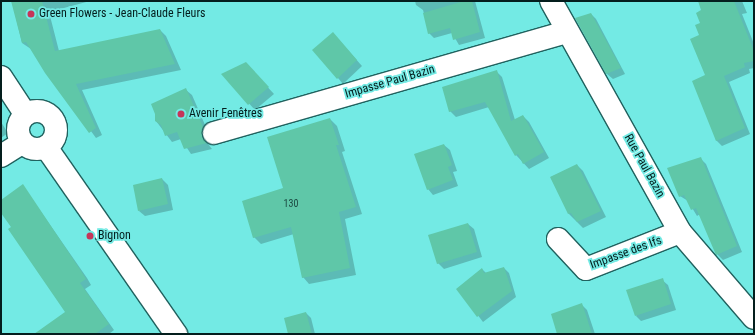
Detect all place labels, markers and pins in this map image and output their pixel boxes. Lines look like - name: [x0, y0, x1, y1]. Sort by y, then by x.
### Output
- place label: Green Flowers - Jean-Claude Fleurs: [39, 7, 206, 21]
- marker: Green Flowers - Jean-Claude Fleurs: [26, 9, 36, 19]
- place label: Avenir Fenêtres: [189, 107, 262, 121]
- marker: Avenir Fenêtres: [176, 109, 186, 119]
- place label: Bignon: [98, 229, 131, 243]
- marker: Bignon: [85, 231, 95, 241]

